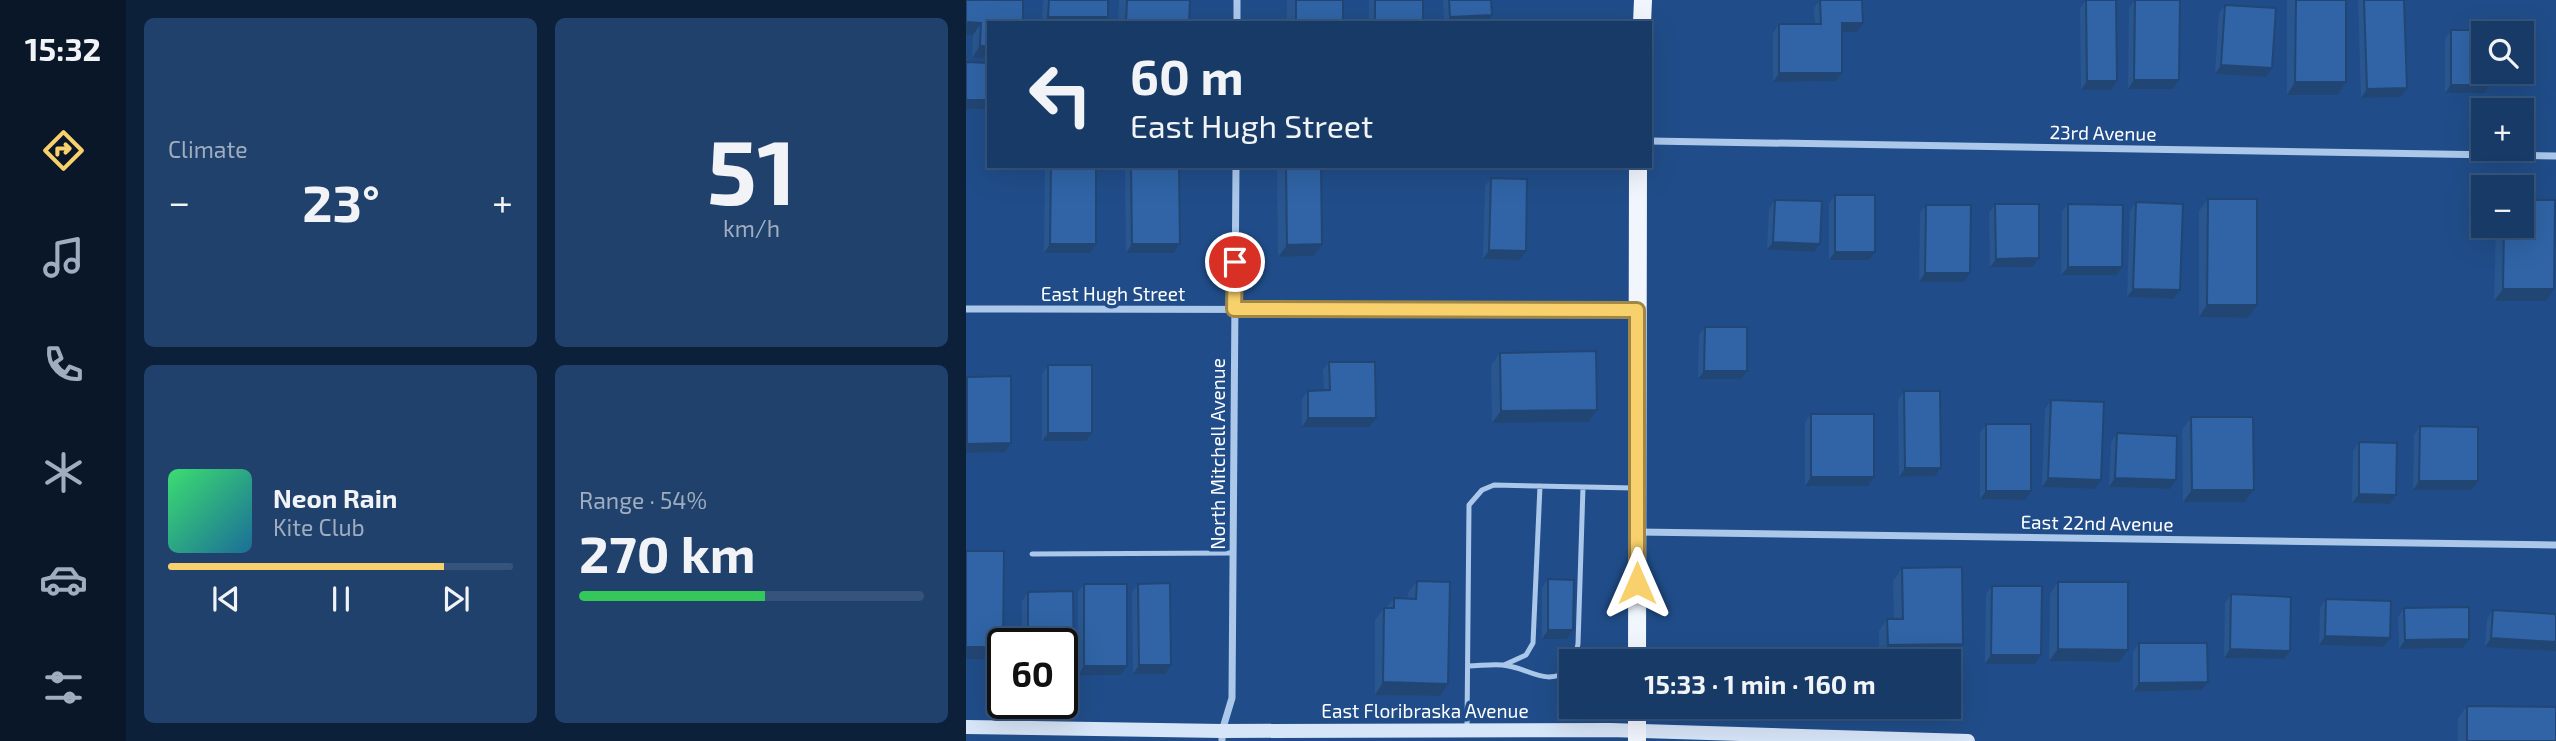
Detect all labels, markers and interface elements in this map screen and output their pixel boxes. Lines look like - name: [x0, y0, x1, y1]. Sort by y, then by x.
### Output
- map controls: [2471, 21, 2534, 238]
- button: search: [2471, 21, 2534, 84]
- text: 15:32: [25, 29, 101, 67]
- text: 60 m: [1130, 46, 1244, 105]
- icon: left: [1015, 49, 1106, 140]
- button: +: [2471, 98, 2534, 161]
- text: East Hugh Street: [1130, 106, 1373, 144]
- text: 51: [707, 114, 796, 223]
- street label: 23rd Avenue: [2049, 120, 2157, 145]
- icon: directions: [39, 126, 88, 175]
- text: Climate: [168, 135, 248, 163]
- text: 23°: [302, 170, 380, 232]
- button: −: [2471, 175, 2534, 238]
- text: −: [168, 178, 190, 224]
- text: +: [492, 178, 513, 224]
- text: km/h: [723, 214, 780, 242]
- pin: [1205, 232, 1265, 292]
- icon: music: [39, 233, 88, 282]
- icon: arrive: [1216, 243, 1254, 281]
- street label: East Hugh Street: [1041, 282, 1185, 305]
- icon: phone: [39, 340, 88, 389]
- street label: North Mitchell Avenue: [1206, 358, 1229, 550]
- icon: climate: [39, 448, 88, 497]
- text: Neon Rain: [273, 482, 397, 513]
- text: Range · 54%: [579, 486, 707, 514]
- street label: East 22nd Avenue: [2020, 510, 2174, 535]
- text: Kite Club: [273, 513, 365, 541]
- text: 270 km: [579, 521, 756, 583]
- position arrow: [1600, 546, 1674, 620]
- icon: car: [39, 555, 88, 604]
- icon: previous: [207, 580, 245, 618]
- icon: pause: [322, 580, 360, 618]
- icon: next: [437, 580, 475, 618]
- speed limit sign: 60: [987, 628, 1078, 719]
- icon: filters: [39, 663, 88, 712]
- text: 15:33 · 1 min · 160 m: [1644, 668, 1876, 699]
- street label: East Floribraska Avenue: [1321, 699, 1529, 722]

